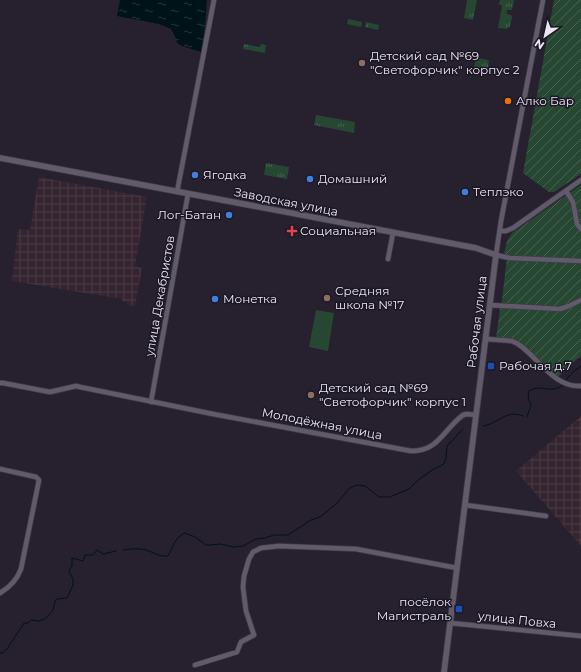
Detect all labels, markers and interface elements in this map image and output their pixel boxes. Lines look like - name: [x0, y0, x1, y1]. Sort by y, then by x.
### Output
- north arrow: [525, 16, 565, 56]
- text: N: [532, 36, 547, 53]
- place label: Детский сад №69 "Светофорчик" корпус 2: [370, 48, 520, 77]
- marker: Детский сад №69 "Светофорчик" корпус 2: [357, 58, 367, 68]
- place label: Алко Бар: [516, 93, 574, 108]
- marker: Алко Бар: [503, 96, 513, 106]
- place label: Ягодка: [203, 167, 246, 182]
- marker: Ягодка: [190, 170, 200, 180]
- place label: Домашний: [318, 171, 387, 186]
- marker: Домашний: [305, 174, 315, 184]
- street label: Заводская улица: [233, 184, 339, 219]
- place label: Теплэко: [473, 184, 524, 199]
- marker: Теплэко: [460, 187, 470, 197]
- place label: Лог-Батан: [157, 207, 221, 222]
- marker: Лог-Батан: [224, 210, 234, 220]
- place label: Социальная: [300, 223, 376, 238]
- marker: Социальная: [287, 226, 297, 236]
- street label: улица Декабристов: [141, 234, 178, 359]
- street label: Рабочая улица: [463, 275, 490, 369]
- place label: Средняя школа №17: [335, 283, 404, 312]
- place label: Монетка: [223, 291, 277, 306]
- marker: Средняя школа №17: [322, 293, 332, 303]
- marker: Монетка: [210, 294, 220, 304]
- place label: Рабочая д.7: [499, 358, 572, 373]
- marker: Рабочая д.7: [486, 361, 496, 371]
- place label: Детский сад №69 "Светофорчик" корпус 1: [319, 380, 466, 409]
- marker: Детский сад №69 "Светофорчик" корпус 1: [306, 390, 316, 400]
- street label: Молодёжная улица: [261, 404, 384, 443]
- place label: посёлок Магистраль: [377, 594, 451, 623]
- marker: посёлок Магистраль: [454, 604, 464, 614]
- street label: улица Повха: [476, 608, 557, 631]

